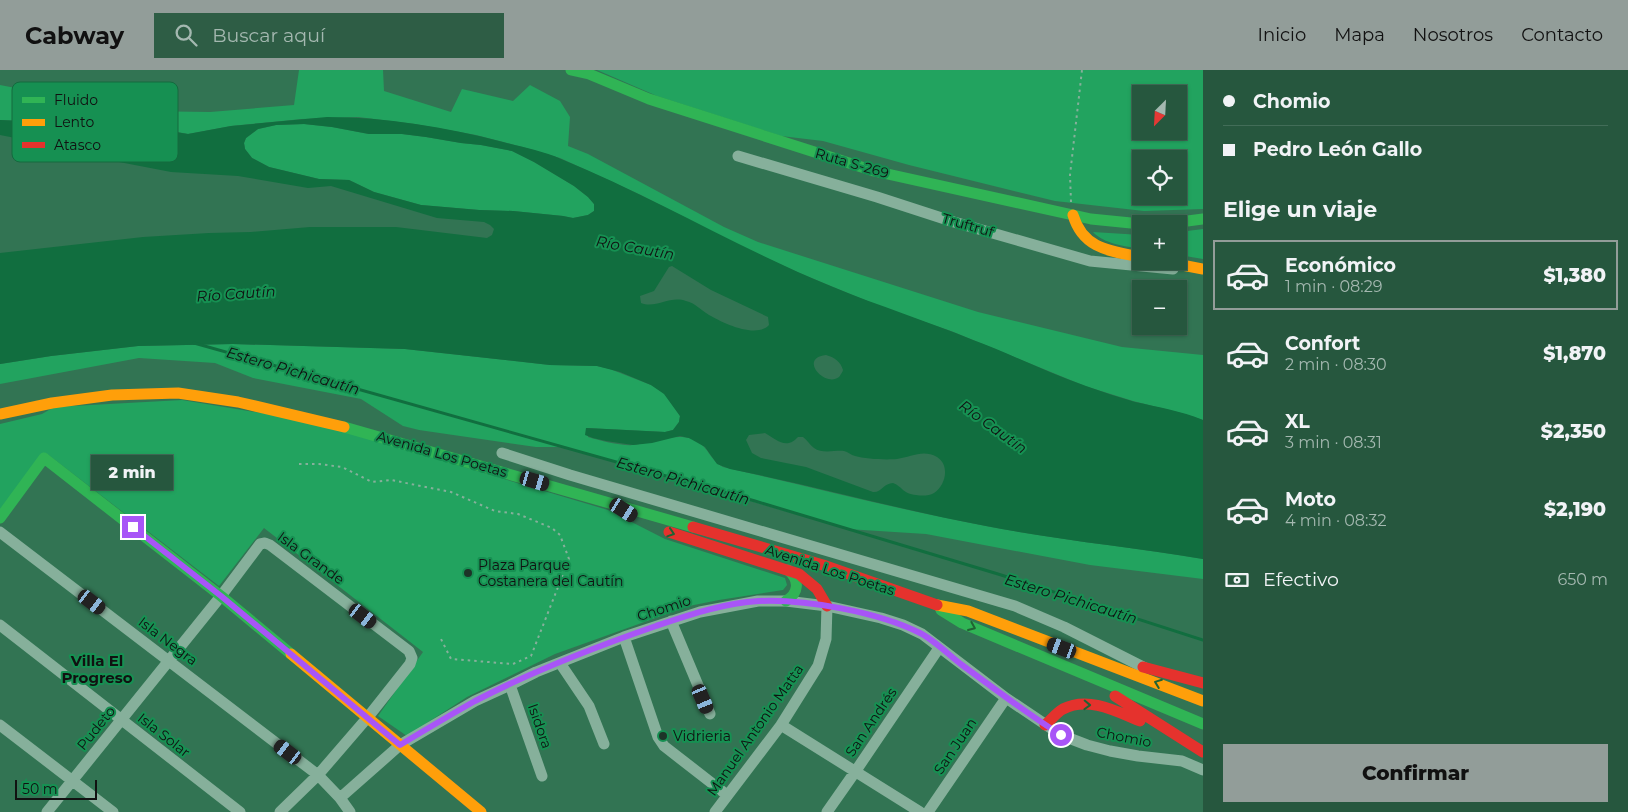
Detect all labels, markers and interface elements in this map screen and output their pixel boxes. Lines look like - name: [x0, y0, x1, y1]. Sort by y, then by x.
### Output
- search box: [154, 13, 504, 58]
- text: Cabway: [25, 21, 124, 50]
- icon: search: [172, 21, 200, 49]
- text: Buscar aquí: [212, 24, 325, 47]
- text: Inicio: [1258, 24, 1306, 46]
- text: Mapa: [1334, 24, 1385, 46]
- text: Nosotros: [1413, 24, 1493, 46]
- text: Contacto: [1521, 24, 1603, 46]
- legend: [12, 82, 178, 162]
- north arrow: [1132, 85, 1188, 140]
- map controls: [1132, 85, 1187, 335]
- text: Chomio: [1253, 90, 1331, 113]
- text: Fluido: [54, 91, 98, 109]
- text: Lento: [54, 113, 94, 131]
- text: Atasco: [54, 136, 101, 154]
- text: Pedro León Gallo: [1253, 138, 1422, 161]
- street label: Ruta S-269: [813, 144, 891, 182]
- button: locate: [1132, 150, 1187, 205]
- text: Elige un viaje: [1223, 196, 1377, 223]
- street label: Truftruf: [940, 209, 997, 241]
- button: +: [1132, 215, 1187, 270]
- water label: Río Cautín: [594, 231, 676, 264]
- icon: car: [1225, 253, 1270, 298]
- text: Económico: [1285, 254, 1396, 277]
- text: $1,380: [1543, 264, 1606, 287]
- text: 1 min · 08:29: [1285, 277, 1383, 296]
- button: −: [1132, 280, 1187, 335]
- water label: Río Cautín: [196, 281, 276, 306]
- icon: car: [1225, 331, 1270, 376]
- text: Confort: [1285, 332, 1360, 355]
- water label: Estero Pichicautín: [224, 342, 362, 399]
- text: $1,870: [1543, 342, 1606, 365]
- text: 2 min · 08:30: [1285, 355, 1387, 374]
- water label: Río Cautín: [956, 396, 1031, 458]
- icon: car: [1225, 409, 1270, 454]
- text: XL: [1285, 410, 1310, 433]
- text: $2,350: [1541, 420, 1606, 443]
- street label: Avenida Los Poetas: [375, 427, 510, 481]
- text: 3 min · 08:31: [1285, 433, 1382, 452]
- water label: Estero Pichicautín: [614, 452, 752, 509]
- callout: 2 min: [92, 454, 174, 490]
- text: 2 min: [108, 463, 156, 482]
- car: [518, 470, 551, 492]
- icon: car: [1225, 487, 1270, 532]
- text: Moto: [1285, 488, 1336, 511]
- car: [607, 496, 640, 524]
- text: $2,190: [1544, 498, 1606, 521]
- text: 4 min · 08:32: [1285, 511, 1387, 530]
- route end: [122, 516, 144, 538]
- one-way arrow: [666, 527, 675, 537]
- street label: Isla Grande: [274, 528, 348, 588]
- street label: Avenida Los Poetas: [763, 541, 897, 599]
- place label: Plaza Parque Costanera del Cautín: [478, 556, 624, 590]
- icon: cash: [1223, 566, 1251, 594]
- marker: Plaza Parque Costanera del Cautín: [462, 567, 474, 579]
- text: Efectivo: [1263, 568, 1339, 591]
- water label: Estero Pichicautín: [1003, 569, 1140, 628]
- text: 650 m: [1557, 570, 1608, 589]
- car: [75, 587, 108, 617]
- street label: Chomio: [635, 591, 693, 625]
- car: [346, 601, 379, 631]
- street label: Isla Negra: [135, 613, 201, 669]
- one-way arrow: [967, 621, 976, 632]
- car: [1045, 636, 1078, 660]
- district label: Villa El Progreso: [61, 651, 133, 687]
- street label: Manuel Antonio Matta: [703, 661, 807, 799]
- one-way arrow: [1154, 679, 1162, 689]
- car: [690, 682, 715, 716]
- street label: San Andrés: [841, 684, 901, 760]
- one-way arrow: [1083, 699, 1091, 710]
- street label: Isidora: [524, 701, 556, 751]
- street label: Pudeto: [73, 702, 119, 754]
- street label: Isla Solar: [134, 709, 194, 761]
- street label: San Juan: [930, 714, 980, 778]
- street label: Chomio: [1095, 723, 1153, 751]
- route start: [1050, 724, 1072, 746]
- place label: Vidrieria: [673, 727, 731, 745]
- marker: Vidrieria: [657, 730, 669, 742]
- car: [271, 737, 304, 767]
- button: Confirmar: [1223, 744, 1608, 802]
- scale bar: [15, 777, 98, 800]
- text: 50 m: [22, 780, 58, 798]

